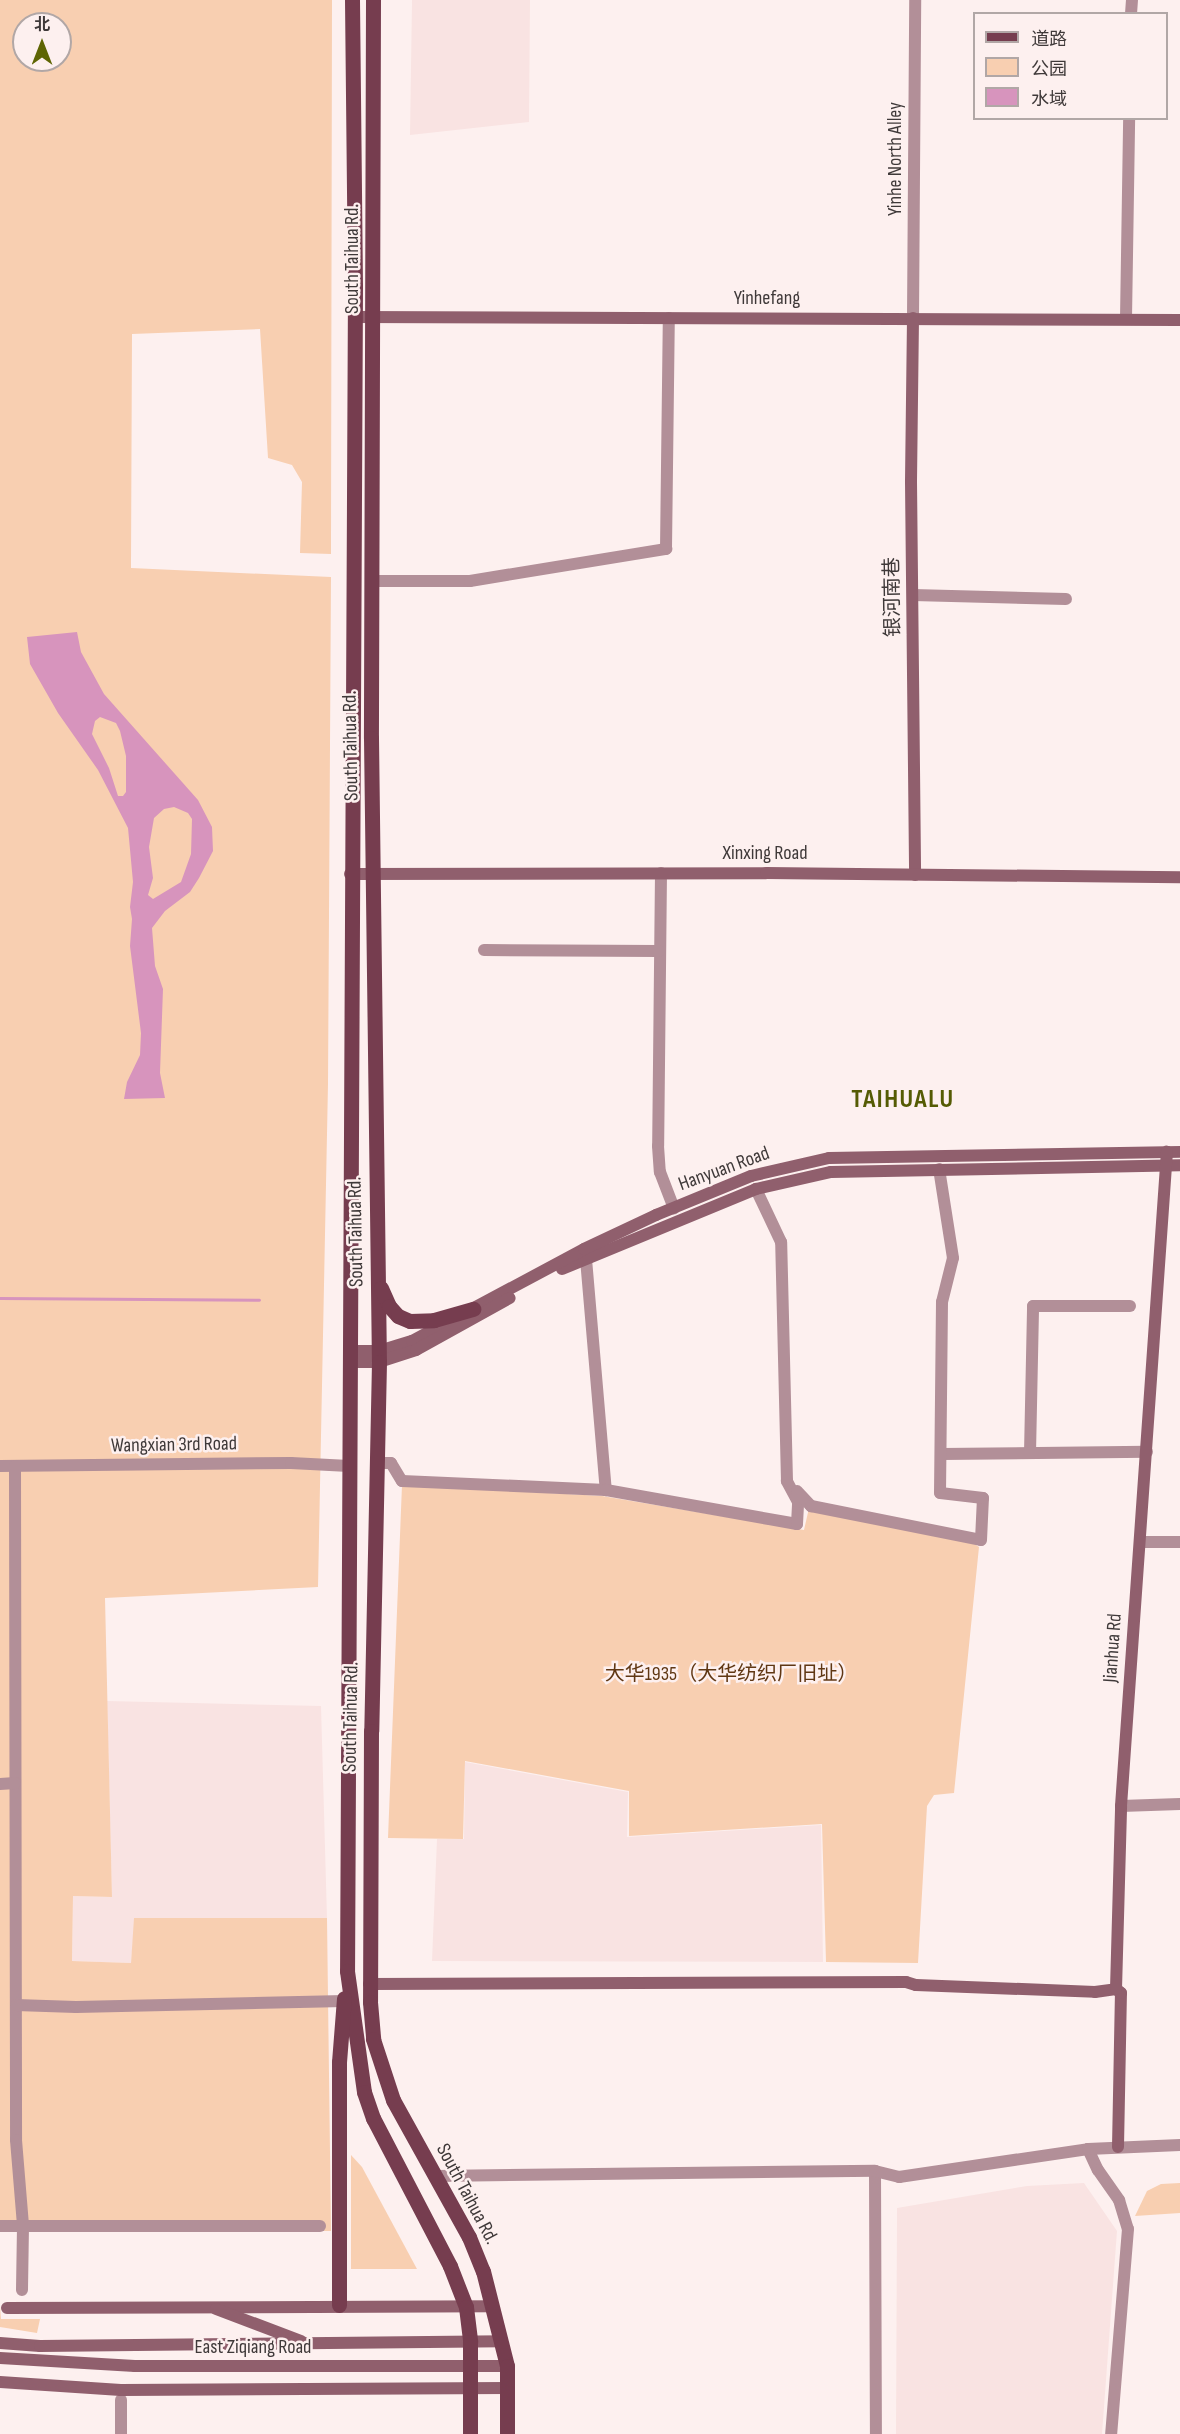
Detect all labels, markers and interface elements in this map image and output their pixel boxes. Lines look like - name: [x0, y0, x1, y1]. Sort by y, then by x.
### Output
- north arrow: [12, 12, 72, 72]
- legend: [973, 12, 1168, 120]
- text: 北: [34, 16, 50, 35]
- text: 道路: [1031, 29, 1067, 50]
- text: 公园: [1031, 59, 1067, 80]
- text: 水域: [1031, 89, 1067, 110]
- street label: Yinhe North Alley: [883, 102, 907, 216]
- street label: South Taihua Rd.: [340, 204, 364, 314]
- street label: Yinhefang: [734, 286, 800, 310]
- street label: 银河南巷: [880, 557, 906, 637]
- street label: South Taihua Rd.: [338, 691, 364, 801]
- street label: Xinxing Road: [723, 841, 807, 865]
- district label: TAIHUALU: [851, 1084, 955, 1116]
- street label: Hanyuan Road: [675, 1141, 773, 1197]
- street label: South Taihua Rd.: [343, 1177, 369, 1287]
- street label: Wangxian 3rd Road: [111, 1432, 237, 1458]
- street label: Jianhua Rd: [1099, 1613, 1127, 1683]
- street label: South Taihua Rd.: [338, 1662, 364, 1772]
- park label: 大华1935（大华纺织厂旧址）: [605, 1662, 857, 1686]
- street label: South Taihua Rd.: [431, 2140, 503, 2248]
- street label: East Ziqiang Road: [195, 2335, 311, 2359]

